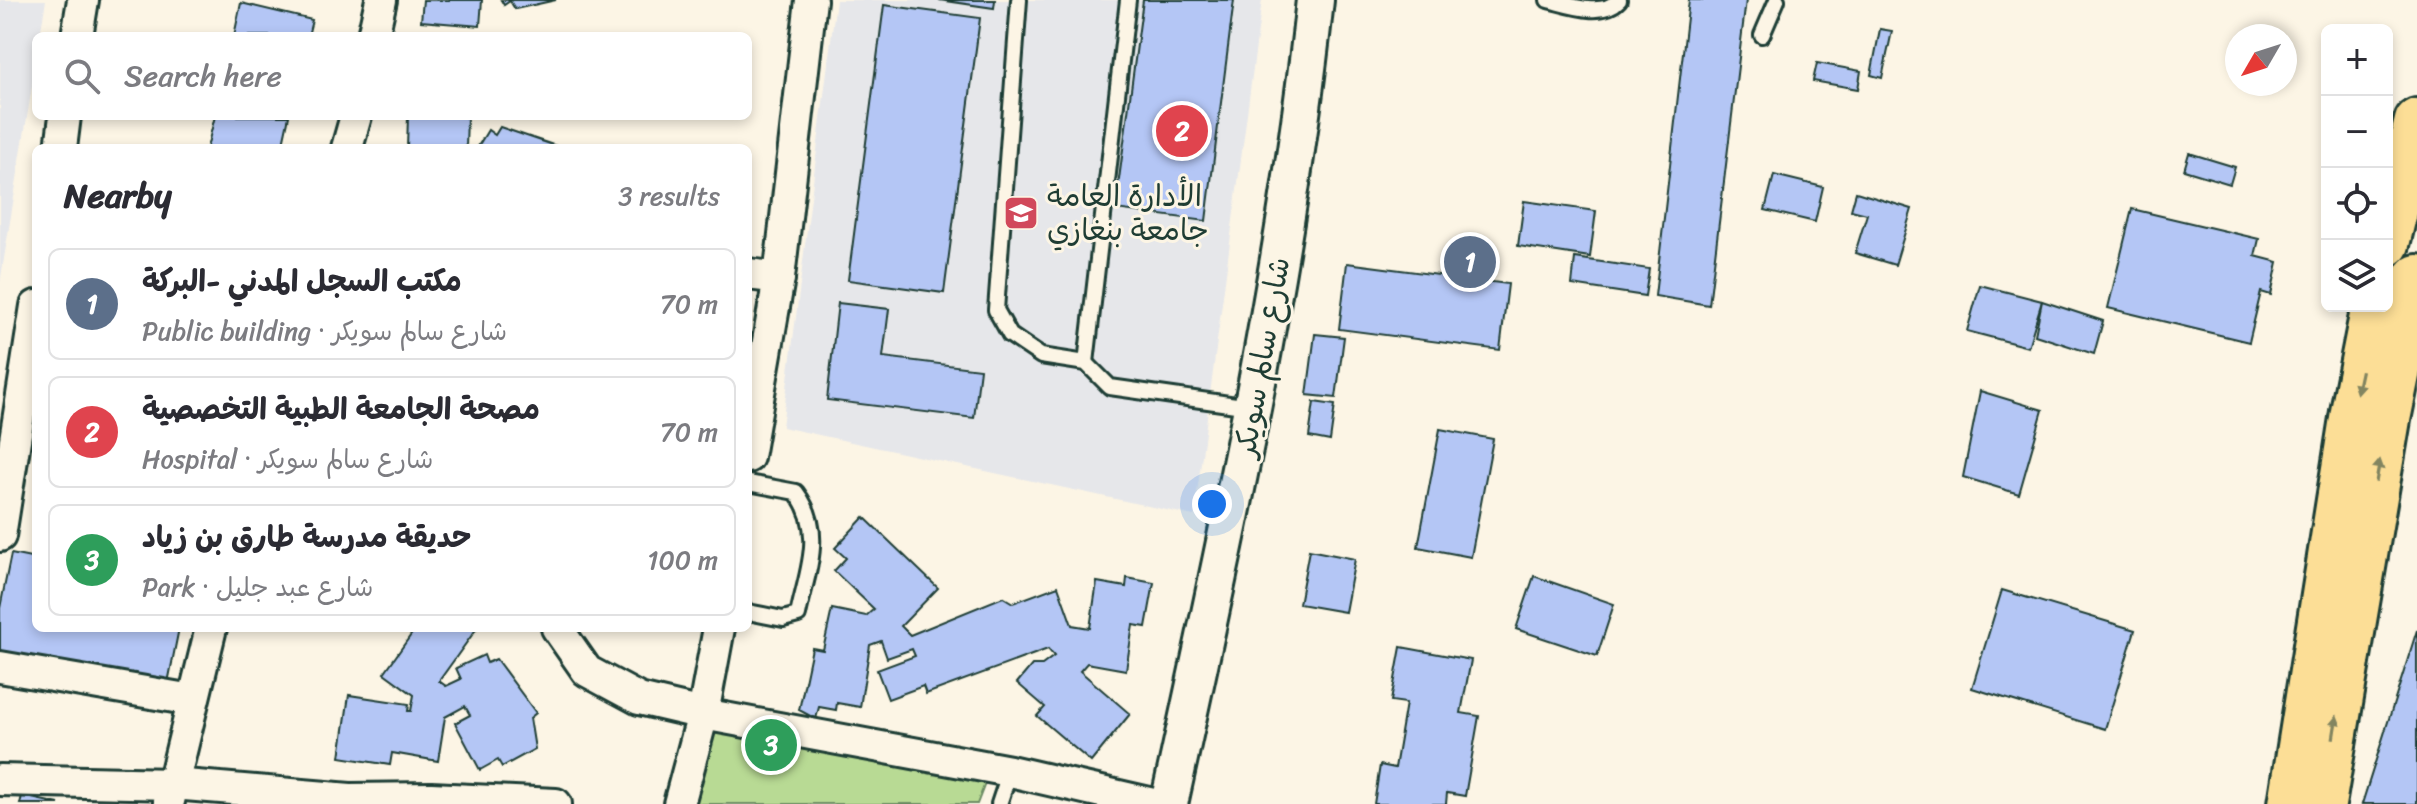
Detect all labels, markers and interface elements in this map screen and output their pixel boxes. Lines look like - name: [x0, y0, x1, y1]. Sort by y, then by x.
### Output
- north arrow: [2225, 24, 2297, 96]
- map controls: [2321, 24, 2393, 312]
- button: +: [2321, 24, 2393, 96]
- search box: [32, 32, 752, 120]
- text: Search here: [124, 49, 282, 103]
- icon: search: [60, 54, 104, 98]
- button: −: [2321, 96, 2393, 168]
- pin: 2: [1156, 101, 1208, 161]
- text: Nearby: [64, 166, 172, 226]
- button: locate: [2321, 168, 2393, 240]
- place label: الأدارة العامة جامعة بنغازي: [1047, 169, 1209, 257]
- text: 3 results: [618, 173, 720, 219]
- school or university icon: الأدارة العامة جامعة بنغازي: [1002, 194, 1040, 232]
- pin: 1: [1444, 232, 1496, 292]
- button: layers: [2321, 240, 2393, 312]
- street label: شارع سالم سويكر: [1217, 253, 1306, 464]
- text: مكتب السجل المدني -البركة: [142, 254, 462, 308]
- text: 1: [86, 281, 98, 327]
- text: 70 m: [660, 281, 718, 327]
- text: Public building · شارع سالم سويكر: [142, 308, 507, 354]
- one-way arrow: [2352, 370, 2364, 395]
- text: مصحة الجامعة الطبية التخصصية: [142, 382, 540, 436]
- text: 2: [84, 409, 100, 455]
- text: 70 m: [660, 409, 718, 455]
- text: Hospital · شارع سالم سويكر: [142, 436, 433, 482]
- one-way arrow: [2373, 458, 2385, 483]
- your location: [1192, 484, 1232, 524]
- text: حديقة مدرسة طارق بن زياد: [142, 510, 472, 564]
- text: 3: [85, 537, 99, 583]
- text: 100 m: [647, 537, 718, 583]
- text: Park · شارع عبد جليل: [142, 564, 373, 610]
- one-way arrow: [2329, 714, 2342, 739]
- pin: 3: [745, 715, 797, 775]

